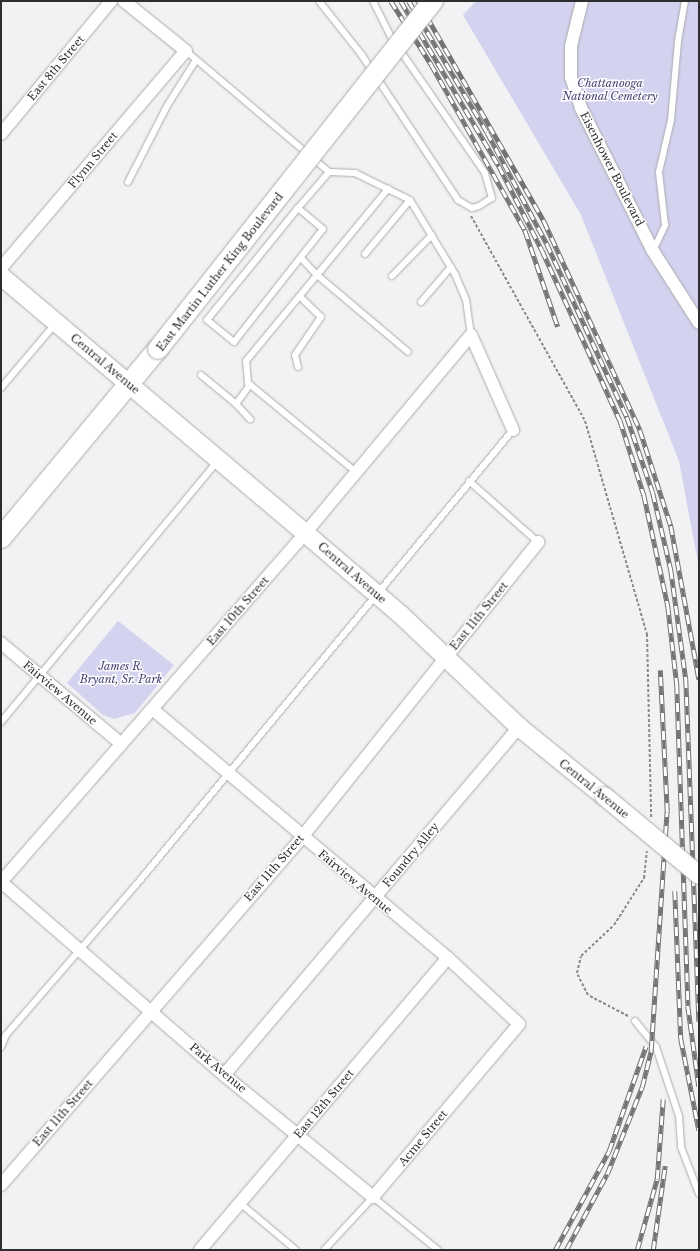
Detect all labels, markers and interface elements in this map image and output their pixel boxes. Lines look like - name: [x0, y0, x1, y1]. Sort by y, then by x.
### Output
- street label: East 8th Street: [25, 33, 87, 103]
- park label: Chattanooga National Cemetery: [562, 77, 658, 103]
- street label: Eisenhower Boulevard: [577, 109, 647, 229]
- street label: Flynn Street: [66, 129, 120, 191]
- street label: East Martin Luther King Boulevard: [154, 190, 286, 354]
- street label: Central Avenue: [68, 331, 142, 397]
- street label: Central Avenue: [315, 540, 389, 606]
- street label: East 10th Street: [204, 574, 272, 648]
- street label: East 11th Street: [447, 579, 511, 653]
- street label: Fairview Avenue: [20, 658, 100, 728]
- park label: James R. Bryant, Sr. Park: [80, 660, 162, 686]
- street label: Central Avenue: [556, 757, 632, 821]
- street label: Foundry Alley: [380, 820, 442, 890]
- street label: East 11th Street: [241, 832, 307, 904]
- street label: Fairview Avenue: [315, 847, 395, 917]
- street label: Park Avenue: [187, 1040, 249, 1096]
- street label: East 12th Street: [291, 1067, 357, 1141]
- street label: East 11th Street: [30, 1077, 96, 1149]
- street label: Acme Street: [396, 1107, 450, 1169]

